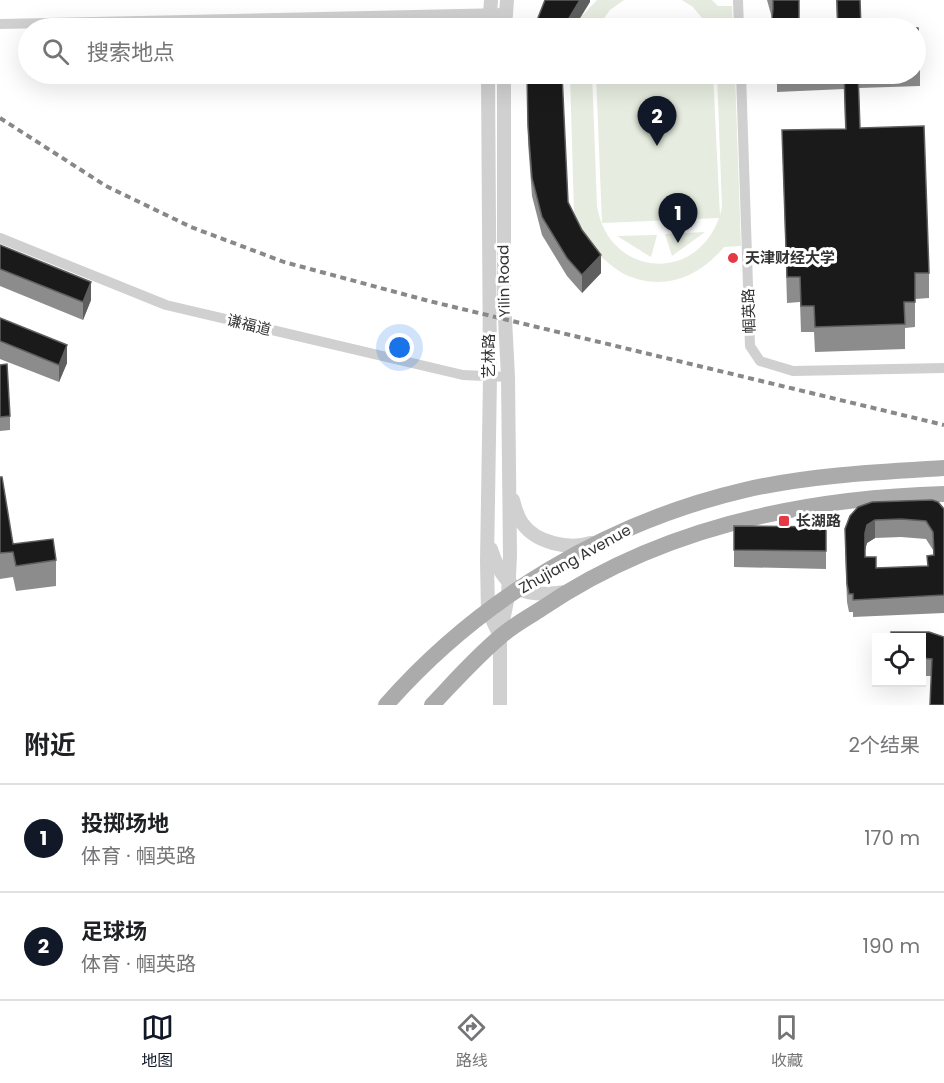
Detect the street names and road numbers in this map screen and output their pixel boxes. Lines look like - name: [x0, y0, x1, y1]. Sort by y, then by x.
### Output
- street label: Yilin Road: [492, 245, 515, 317]
- street label: 帼英路: [737, 288, 760, 334]
- street label: 谦福道: [225, 309, 274, 340]
- street label: 艺林路: [478, 333, 499, 379]
- street label: Zhujiang Avenue: [515, 519, 634, 598]

